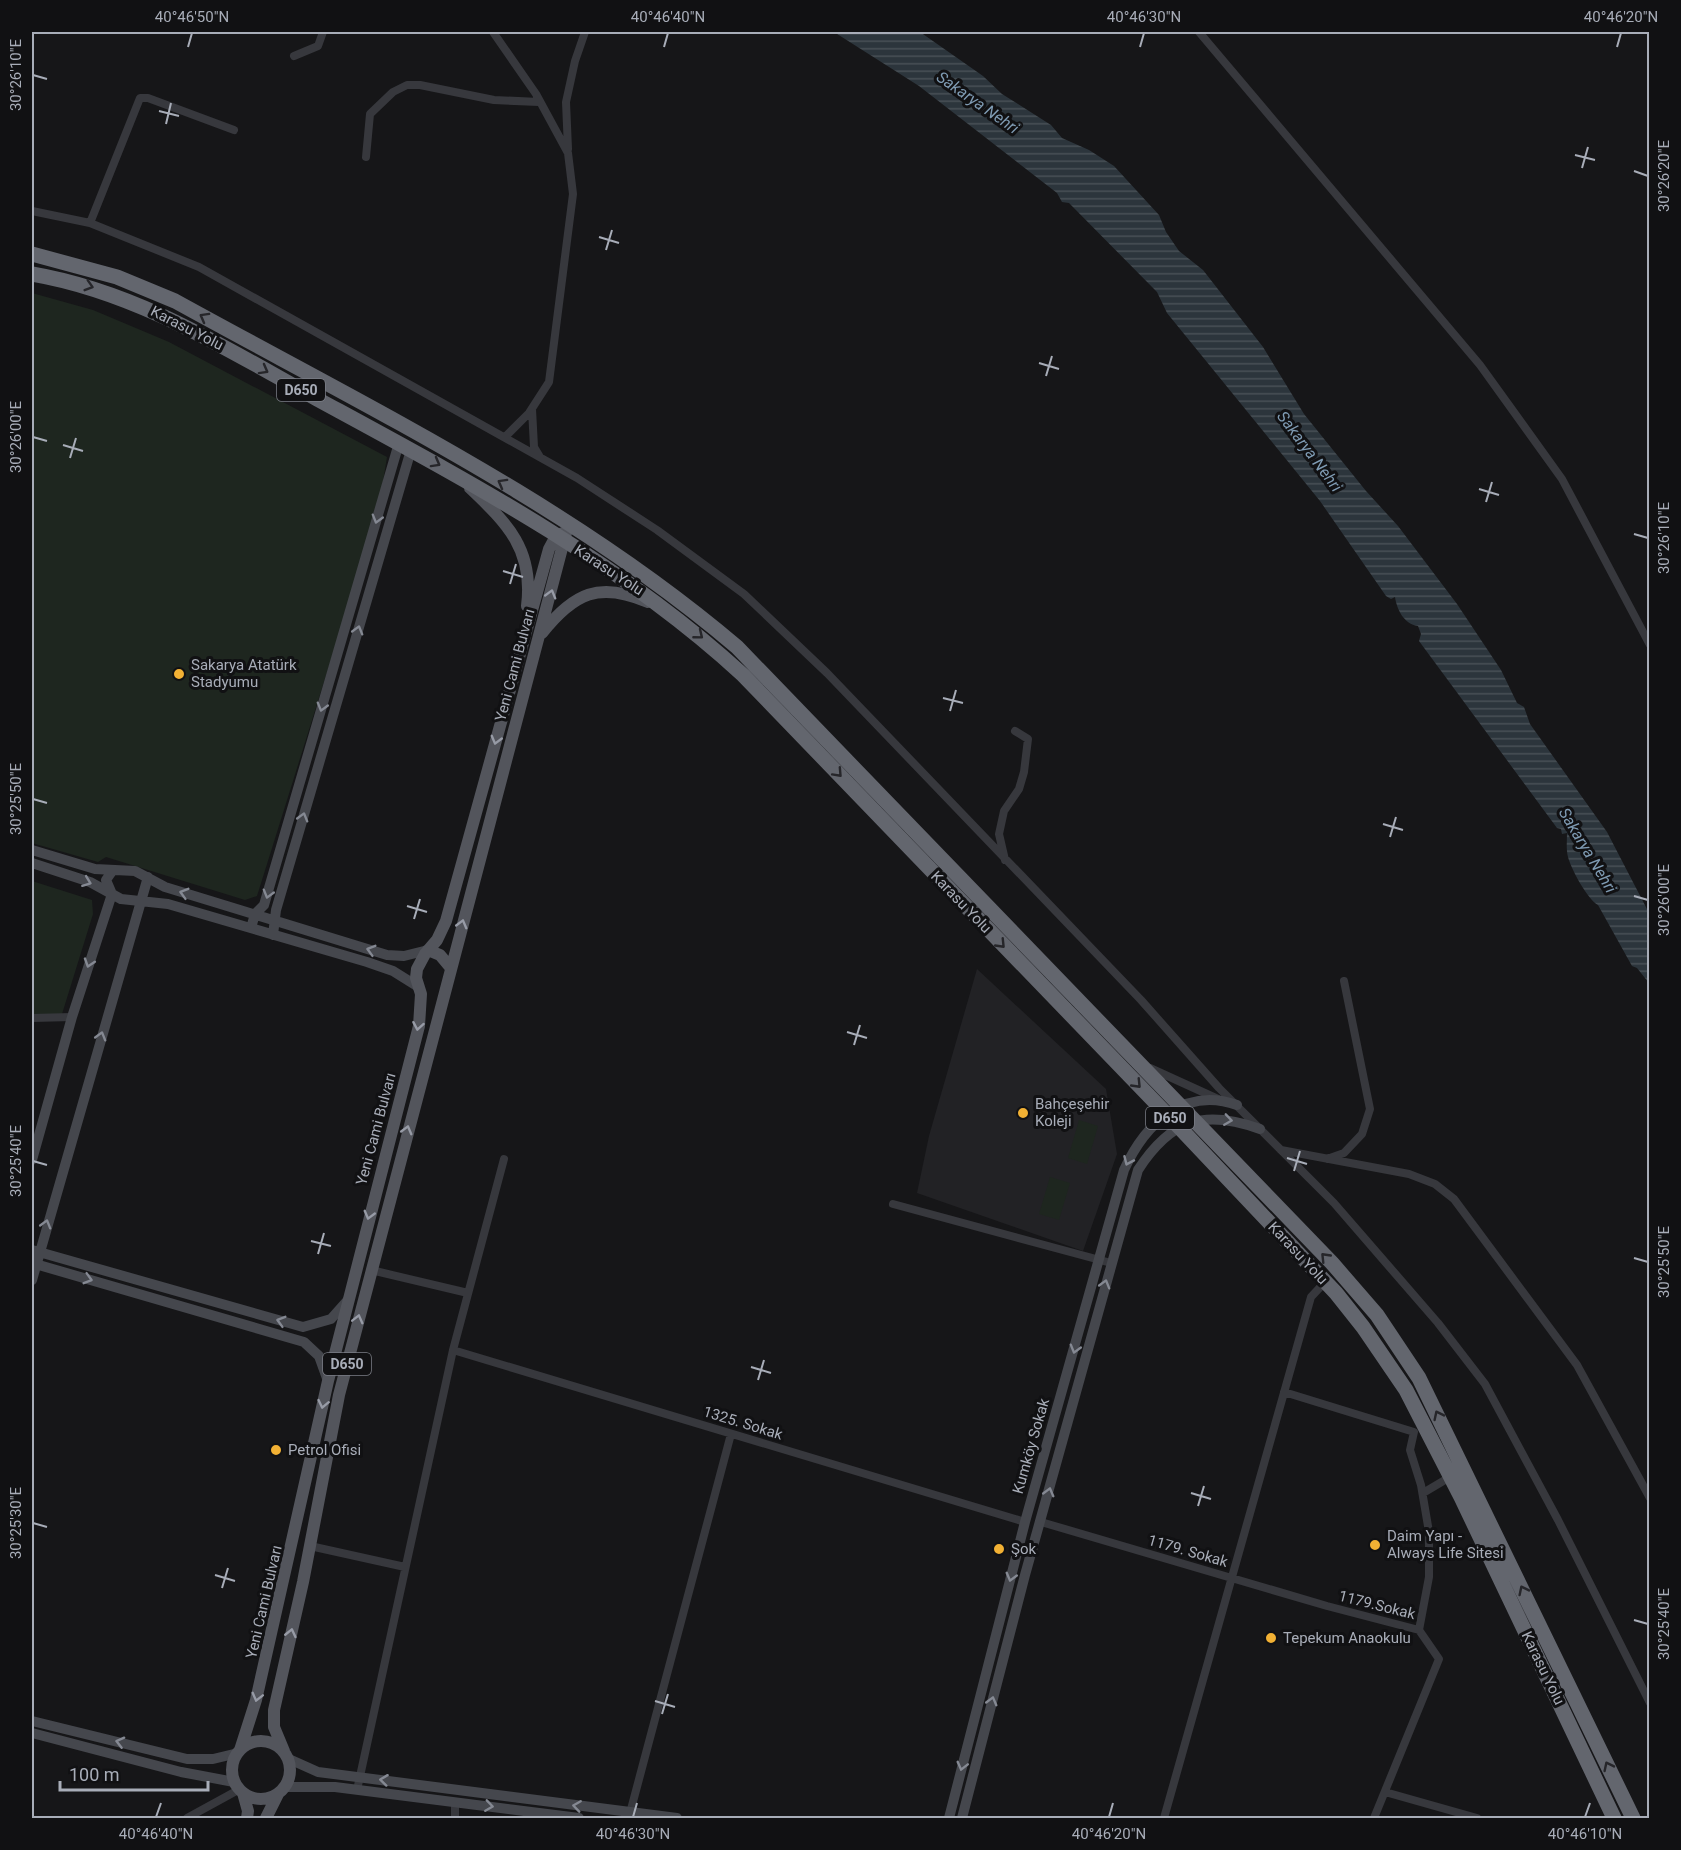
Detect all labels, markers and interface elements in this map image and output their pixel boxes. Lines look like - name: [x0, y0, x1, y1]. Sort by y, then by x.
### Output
- text: 40°46'50"N: [155, 8, 229, 26]
- text: 40°46'40"N: [631, 8, 705, 26]
- text: 40°46'30"N: [1107, 8, 1181, 26]
- text: 40°46'20"N: [1584, 8, 1658, 26]
- text: 30°26'10"E: [7, 38, 25, 111]
- water label: Sakarya Nehri: [933, 67, 1023, 138]
- text: 30°26'20"E: [1655, 139, 1673, 212]
- one-way arrow: [83, 279, 94, 291]
- street label: Karasu Yolu: [148, 302, 226, 354]
- one-way arrow: [200, 313, 210, 324]
- one-way arrow: [258, 363, 268, 374]
- road number: D650: [277, 379, 325, 401]
- text: 30°26'00"E: [7, 400, 25, 473]
- water label: Sakarya Nehri: [1273, 407, 1346, 495]
- one-way arrow: [429, 456, 440, 467]
- one-way arrow: [498, 479, 509, 490]
- text: 30°26'10"E: [1655, 501, 1673, 574]
- one-way arrow: [372, 513, 384, 524]
- street label: Karasu Yolu: [571, 541, 647, 599]
- one-way arrow: [543, 589, 556, 599]
- street label: Yeni Cami Bulvarı: [491, 607, 539, 723]
- one-way arrow: [351, 625, 363, 636]
- one-way arrow: [692, 628, 703, 639]
- place label: Sakarya Atatürk Stadyumu: [191, 656, 297, 691]
- marker: Sakarya Atatürk Stadyumu: [172, 667, 186, 681]
- one-way arrow: [317, 701, 329, 711]
- one-way arrow: [490, 735, 503, 745]
- text: 30°25'50"E: [7, 762, 25, 835]
- one-way arrow: [830, 765, 841, 776]
- water label: Sakarya Nehri: [1555, 804, 1621, 896]
- one-way arrow: [296, 813, 309, 823]
- text: 30°26'00"E: [1655, 863, 1673, 936]
- street label: Karasu Yolu: [927, 867, 995, 937]
- one-way arrow: [81, 875, 92, 887]
- one-way arrow: [179, 888, 190, 900]
- one-way arrow: [263, 888, 275, 899]
- one-way arrow: [454, 919, 467, 929]
- one-way arrow: [993, 937, 1004, 948]
- one-way arrow: [366, 945, 377, 957]
- one-way arrow: [84, 957, 96, 968]
- one-way arrow: [412, 1021, 425, 1031]
- one-way arrow: [94, 1031, 106, 1042]
- street label: Yeni Cami Bulvarı: [352, 1071, 400, 1187]
- one-way arrow: [1129, 1077, 1140, 1088]
- place label: Bahçeşehir Koleji: [1035, 1095, 1109, 1130]
- marker: Bahçeşehir Koleji: [1016, 1106, 1030, 1120]
- road number: D650: [1146, 1107, 1194, 1129]
- one-way arrow: [1223, 1113, 1232, 1125]
- text: 30°25'40"E: [7, 1124, 25, 1197]
- one-way arrow: [400, 1126, 412, 1136]
- one-way arrow: [1123, 1155, 1135, 1166]
- one-way arrow: [364, 1210, 377, 1220]
- street label: Karasu Yolu: [1264, 1218, 1332, 1288]
- one-way arrow: [39, 1219, 52, 1229]
- text: 30°25'50"E: [1655, 1225, 1673, 1298]
- one-way arrow: [1322, 1253, 1333, 1264]
- one-way arrow: [82, 1272, 92, 1285]
- one-way arrow: [1098, 1279, 1110, 1290]
- one-way arrow: [351, 1314, 364, 1324]
- one-way arrow: [276, 1316, 287, 1328]
- one-way arrow: [1069, 1344, 1082, 1354]
- road number: D650: [323, 1353, 371, 1375]
- street label: Kumköy Sokak: [1009, 1396, 1053, 1496]
- one-way arrow: [317, 1399, 330, 1409]
- street label: 1325. Sokak: [701, 1402, 785, 1444]
- one-way arrow: [1433, 1410, 1445, 1421]
- place label: Petrol Ofisi: [288, 1441, 361, 1459]
- marker: Petrol Ofisi: [269, 1443, 283, 1457]
- text: 30°25'30"E: [7, 1486, 25, 1559]
- one-way arrow: [1042, 1488, 1054, 1498]
- place label: Daim Yapı - Always Life Sitesi: [1387, 1527, 1504, 1562]
- street label: 1179. Sokak: [1146, 1531, 1230, 1571]
- marker: Daim Yapı - Always Life Sitesi: [1368, 1538, 1382, 1552]
- place label: Şok: [1011, 1540, 1036, 1558]
- marker: Şok: [992, 1542, 1006, 1556]
- street label: Yeni Cami Bulvarı: [242, 1543, 286, 1661]
- one-way arrow: [1005, 1572, 1018, 1582]
- one-way arrow: [1518, 1586, 1530, 1597]
- street label: 1179.Sokak: [1337, 1587, 1418, 1623]
- text: 30°25'40"E: [1655, 1587, 1673, 1660]
- one-way arrow: [284, 1628, 297, 1638]
- street label: Karasu Yolu: [1518, 1628, 1568, 1708]
- place label: Tepekum Anaokulu: [1283, 1629, 1411, 1647]
- marker: Tepekum Anaokulu: [1264, 1631, 1278, 1645]
- one-way arrow: [251, 1692, 264, 1702]
- one-way arrow: [985, 1696, 997, 1707]
- one-way arrow: [115, 1736, 125, 1749]
- scale bar: [60, 1754, 208, 1792]
- one-way arrow: [956, 1760, 969, 1770]
- one-way arrow: [1603, 1761, 1615, 1772]
- text: 100 m: [69, 1764, 120, 1785]
- one-way arrow: [379, 1774, 388, 1787]
- one-way arrow: [484, 1800, 494, 1812]
- one-way arrow: [572, 1801, 581, 1813]
- text: 40°46'40"N: [119, 1825, 193, 1843]
- text: 40°46'30"N: [596, 1825, 670, 1843]
- text: 40°46'20"N: [1072, 1825, 1146, 1843]
- text: 40°46'10"N: [1548, 1825, 1622, 1843]

